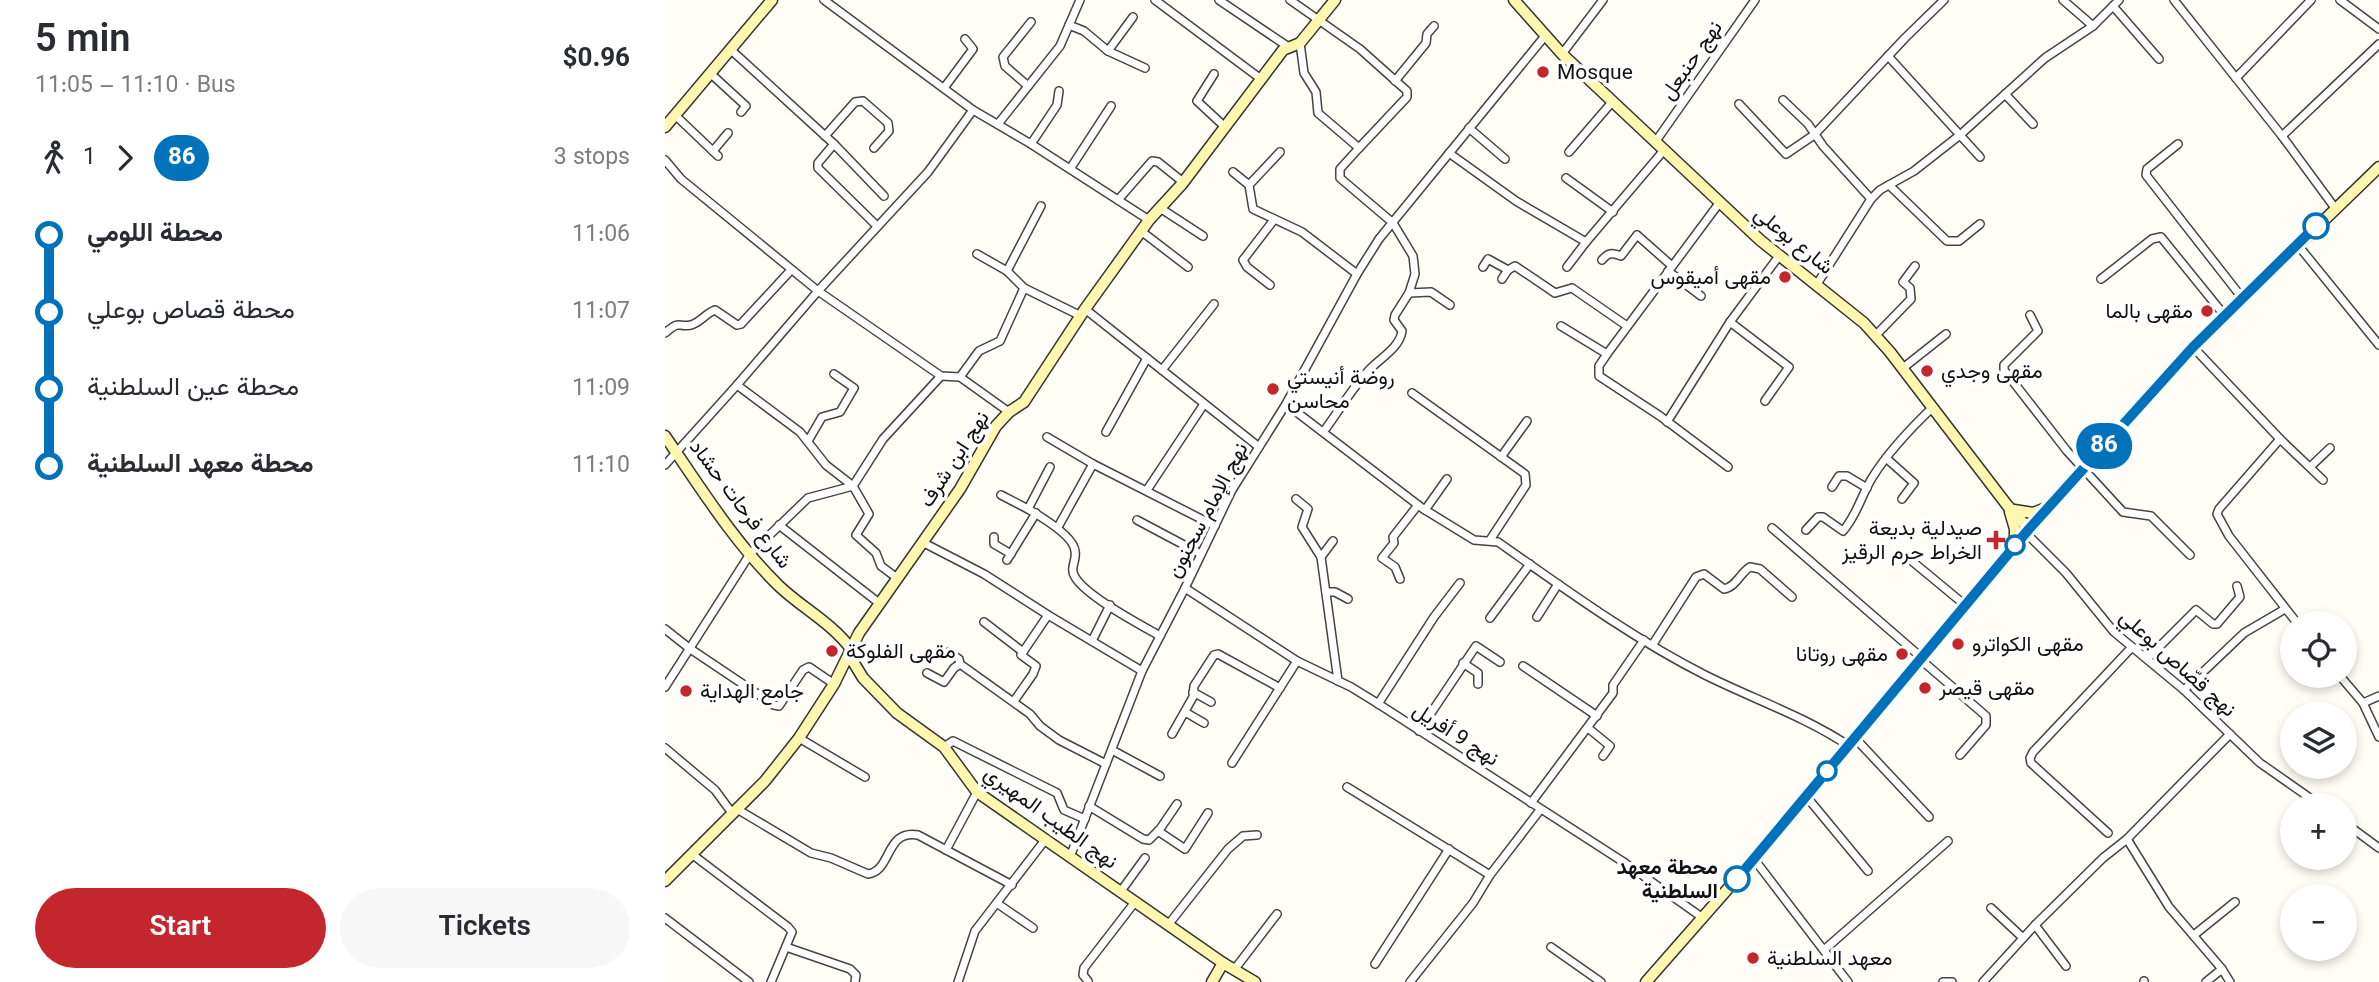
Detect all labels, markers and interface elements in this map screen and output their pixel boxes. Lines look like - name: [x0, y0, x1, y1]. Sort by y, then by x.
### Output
- text: 5 min: [35, 12, 131, 71]
- street label: نهج حنبعل: [1653, 14, 1732, 108]
- text: $0.96: [563, 39, 630, 80]
- place label: Mosque: [1557, 57, 1633, 90]
- marker: Mosque: [1535, 64, 1551, 80]
- text: 11:05 – 11:10 · Bus: [35, 68, 236, 104]
- icon: walk: [35, 139, 73, 177]
- icon: forward: [106, 139, 144, 177]
- text: 86: [168, 139, 195, 177]
- text: 1: [83, 140, 96, 176]
- text: 3 stops: [554, 140, 630, 176]
- street label: شارع بوعلي: [1746, 199, 1840, 284]
- unlabelled marker: [2303, 213, 2329, 239]
- text: محطة اللومي: [87, 214, 223, 255]
- text: 11:06: [572, 217, 630, 253]
- place label: مقهى أميقوس: [1651, 262, 1771, 295]
- marker: مقهى أميقوس: [1777, 269, 1793, 285]
- text: محطة قصاص بوعلي: [87, 291, 295, 332]
- text: 11:07: [572, 294, 630, 330]
- place label: مقهى بالما: [2106, 296, 2193, 329]
- marker: مقهى بالما: [2199, 303, 2215, 319]
- place label: مقهى وجدي: [1941, 356, 2043, 389]
- place label: روضة أنيستي محاسن: [1287, 362, 1395, 419]
- marker: مقهى وجدي: [1919, 363, 1935, 379]
- text: محطة عين السلطنية: [87, 368, 299, 409]
- text: 11:09: [572, 371, 630, 407]
- marker: روضة أنيستي محاسن: [1265, 381, 1281, 397]
- street label: نهج ابن شرف: [912, 405, 999, 515]
- line badge: 86: [2073, 423, 2135, 469]
- text: 86: [2090, 427, 2118, 465]
- street label: شارع فرحات حشاد: [680, 433, 800, 577]
- street label: نهج الإمام سحنون: [1159, 437, 1258, 585]
- text: محطة معهد السلطنية: [87, 445, 314, 486]
- text: 11:10: [572, 448, 630, 484]
- place label: صيدلية بديعة الخراط حرم الرقيز: [1841, 513, 1982, 570]
- marker: صيدلية بديعة الخراط حرم الرقيز: [1988, 532, 2004, 548]
- unlabelled marker: [2005, 535, 2025, 555]
- street label: نهج قصّاص بوعلي: [2111, 602, 2243, 726]
- map controls: [2280, 611, 2357, 961]
- button: locate: [2280, 611, 2357, 688]
- place label: مقهى الكواترو: [1972, 629, 2084, 662]
- place label: مقهى الفلوكة: [846, 636, 956, 669]
- marker: مقهى الكواترو: [1950, 636, 1966, 652]
- place label: مقهى روتانا: [1796, 639, 1888, 672]
- marker: مقهى الفلوكة: [824, 643, 840, 659]
- marker: مقهى روتانا: [1894, 646, 1910, 662]
- place label: مقهى قيصر: [1938, 673, 2035, 706]
- place label: جامع الهداية: [700, 676, 804, 709]
- marker: مقهى قيصر: [1917, 680, 1933, 696]
- marker: جامع الهداية: [678, 683, 694, 699]
- street label: نهج 9 أفريل: [1405, 695, 1505, 776]
- button: layers: [2280, 702, 2357, 779]
- street label: نهج الطيب المهيري: [976, 758, 1124, 878]
- unlabelled marker: [1817, 761, 1837, 781]
- button: +: [2280, 793, 2357, 870]
- place label: محطة معهد السلطنية: [1616, 852, 1718, 909]
- marker: محطة معهد السلطنية: [1724, 866, 1750, 892]
- button: −: [2280, 884, 2357, 961]
- button: Start: [35, 888, 326, 968]
- button: Tickets: [340, 888, 630, 968]
- place label: معهد السلطنية: [1767, 943, 1893, 976]
- marker: معهد السلطنية: [1745, 950, 1761, 966]

